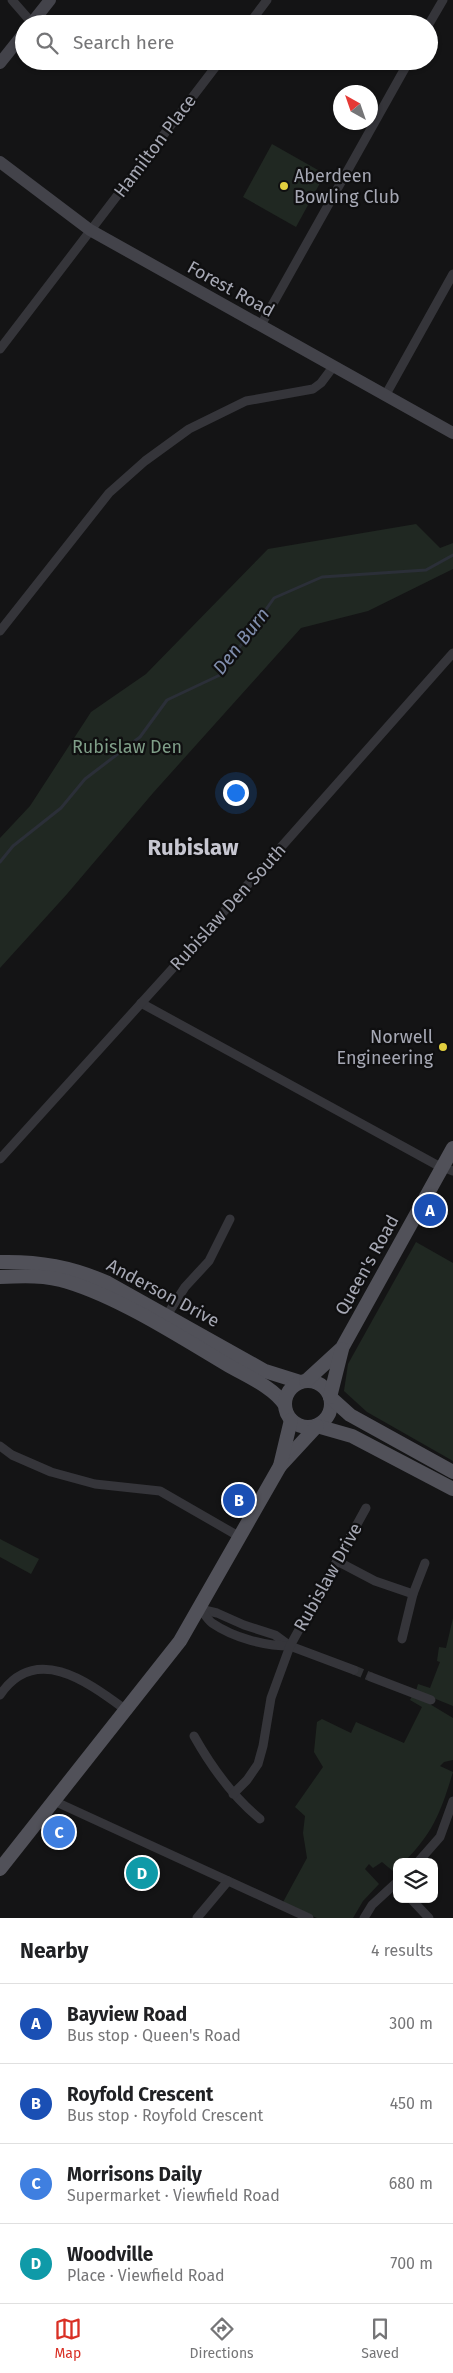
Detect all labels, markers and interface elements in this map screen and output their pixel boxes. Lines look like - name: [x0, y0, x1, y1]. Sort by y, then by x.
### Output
- search box: [15, 15, 438, 70]
- icon: search: [33, 29, 61, 57]
- text: Search here: [73, 31, 174, 54]
- north arrow: [333, 85, 378, 130]
- street label: Hamilton Place: [109, 90, 201, 202]
- place label: Aberdeen Bowling Club: [294, 165, 400, 208]
- marker: Aberdeen Bowling Club: [278, 180, 290, 192]
- street label: Forest Road: [184, 256, 278, 322]
- water label: Den Burn: [208, 603, 274, 679]
- park label: Rubislaw Den: [72, 736, 182, 758]
- your location: [223, 780, 249, 806]
- district label: Rubislaw: [148, 834, 239, 861]
- street label: Rubislaw Den South: [165, 839, 291, 975]
- place label: Norwell Engineering: [336, 1026, 434, 1069]
- marker: Norwell Engineering: [437, 1041, 449, 1053]
- pin: A: [414, 1191, 446, 1229]
- street label: Queen's Road: [330, 1211, 404, 1319]
- street label: Anderson Drive: [103, 1254, 223, 1332]
- pin: B: [223, 1481, 255, 1519]
- street label: Rubislaw Drive: [289, 1519, 367, 1635]
- pin: C: [43, 1813, 75, 1851]
- pin: D: [126, 1854, 158, 1892]
- map controls: [393, 1858, 438, 1903]
- button: layers: [393, 1858, 438, 1903]
- text: Nearby: [20, 1938, 88, 1964]
- text: 4 results: [371, 1941, 433, 1960]
- text: Bayview Road: [67, 2003, 187, 2026]
- text: A: [31, 2014, 41, 2033]
- text: 300 m: [389, 2014, 433, 2033]
- text: Bus stop · Queen's Road: [67, 2026, 241, 2045]
- text: Royfold Crescent: [67, 2083, 213, 2106]
- text: B: [31, 2094, 41, 2113]
- text: 450 m: [390, 2094, 433, 2113]
- text: Bus stop · Royfold Crescent: [67, 2106, 263, 2125]
- text: Morrisons Daily: [67, 2163, 202, 2186]
- text: C: [31, 2174, 41, 2193]
- text: 680 m: [389, 2174, 433, 2193]
- text: Supermarket · Viewfield Road: [67, 2186, 280, 2205]
- text: Woodville: [67, 2243, 153, 2266]
- text: D: [31, 2254, 41, 2273]
- text: 700 m: [390, 2254, 433, 2273]
- text: Place · Viewfield Road: [67, 2266, 225, 2285]
- tab: Map: [54, 2315, 82, 2362]
- tab: Directions: [189, 2315, 254, 2362]
- tab: Saved: [361, 2315, 399, 2362]

